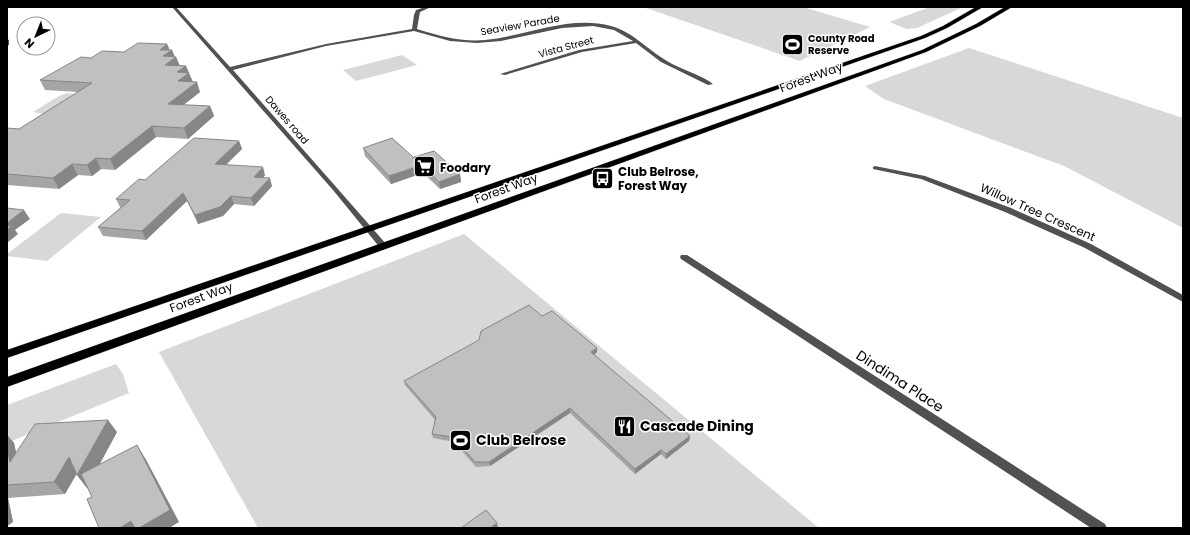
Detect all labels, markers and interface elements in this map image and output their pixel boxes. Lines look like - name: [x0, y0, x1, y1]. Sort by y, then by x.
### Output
- street label: Seaview Parade: [479, 11, 561, 39]
- north arrow: [16, 16, 56, 56]
- sports icon: County Road Reserve: [780, 31, 806, 57]
- place label: County Road Reserve: [808, 31, 875, 58]
- street label: Vista Street: [537, 32, 596, 62]
- text: N: [21, 35, 38, 52]
- street label: Forest Way: [777, 58, 845, 96]
- street label: Dawes road: [262, 93, 312, 147]
- supermarket icon: Foodary: [412, 154, 438, 180]
- place label: Foodary: [440, 159, 491, 176]
- place label: Club Belrose, Forest Way: [618, 163, 699, 194]
- bus stop icon: Club Belrose, Forest Way: [590, 165, 616, 191]
- street label: Forest Way: [472, 169, 540, 207]
- street label: Willow Tree Crescent: [978, 179, 1098, 245]
- street label: Forest Way: [167, 278, 235, 316]
- street label: Dindima Place: [852, 345, 948, 417]
- restaurant icon: Cascade Dining: [611, 413, 637, 439]
- place label: Cascade Dining: [640, 416, 754, 436]
- sports icon: Club Belrose: [448, 427, 474, 453]
- place label: Club Belrose: [476, 430, 566, 450]

